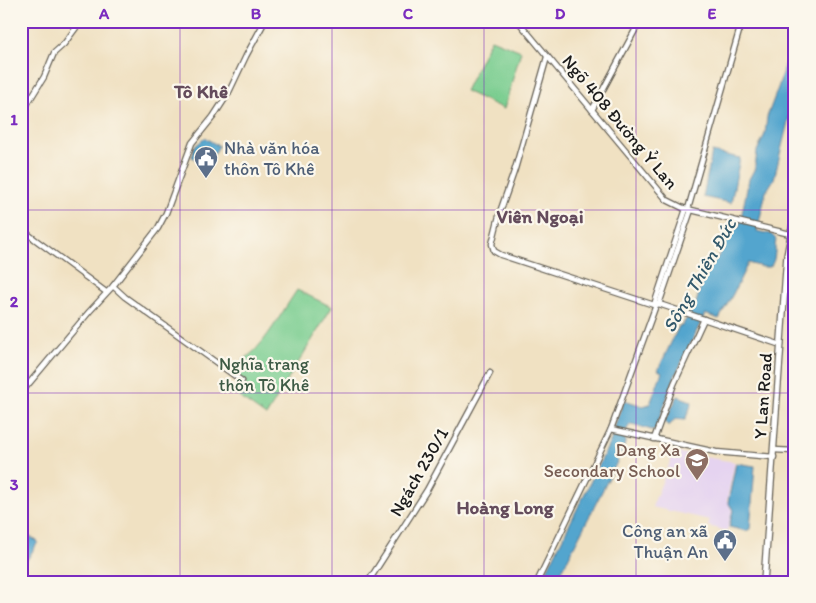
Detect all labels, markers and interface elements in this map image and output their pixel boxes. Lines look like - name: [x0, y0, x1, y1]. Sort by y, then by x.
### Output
- text: A: [98, 4, 110, 23]
- text: B: [251, 4, 262, 23]
- text: C: [403, 4, 414, 23]
- text: D: [555, 4, 566, 23]
- text: E: [708, 4, 717, 23]
- street label: Ngõ 408 Đường Ỷ Lan: [557, 50, 683, 194]
- district label: Tô Khê: [173, 80, 228, 103]
- text: 1: [10, 110, 18, 129]
- place label: Nhà văn hóa thôn Tô Khê: [224, 137, 320, 180]
- public building icon: Nhà văn hóa thôn Tô Khê: [193, 145, 219, 179]
- district label: Viên Ngoại: [496, 205, 584, 228]
- water label: Sông Thiên Đức: [658, 213, 742, 336]
- text: 2: [10, 292, 19, 311]
- street label: Y Lan Road: [749, 352, 777, 440]
- park label: Nghĩa trang thôn Tô Khê: [219, 353, 310, 396]
- street label: Ngách 230/1: [385, 424, 453, 520]
- place label: Dang Xa Secondary School: [544, 439, 680, 482]
- school or university icon: Dang Xa Secondary School: [684, 447, 710, 481]
- text: 3: [10, 475, 19, 494]
- district label: Hoàng Long: [456, 496, 555, 519]
- place label: Công an xã Thuận An: [622, 520, 709, 563]
- public building icon: Công an xã Thuận An: [712, 528, 738, 562]

